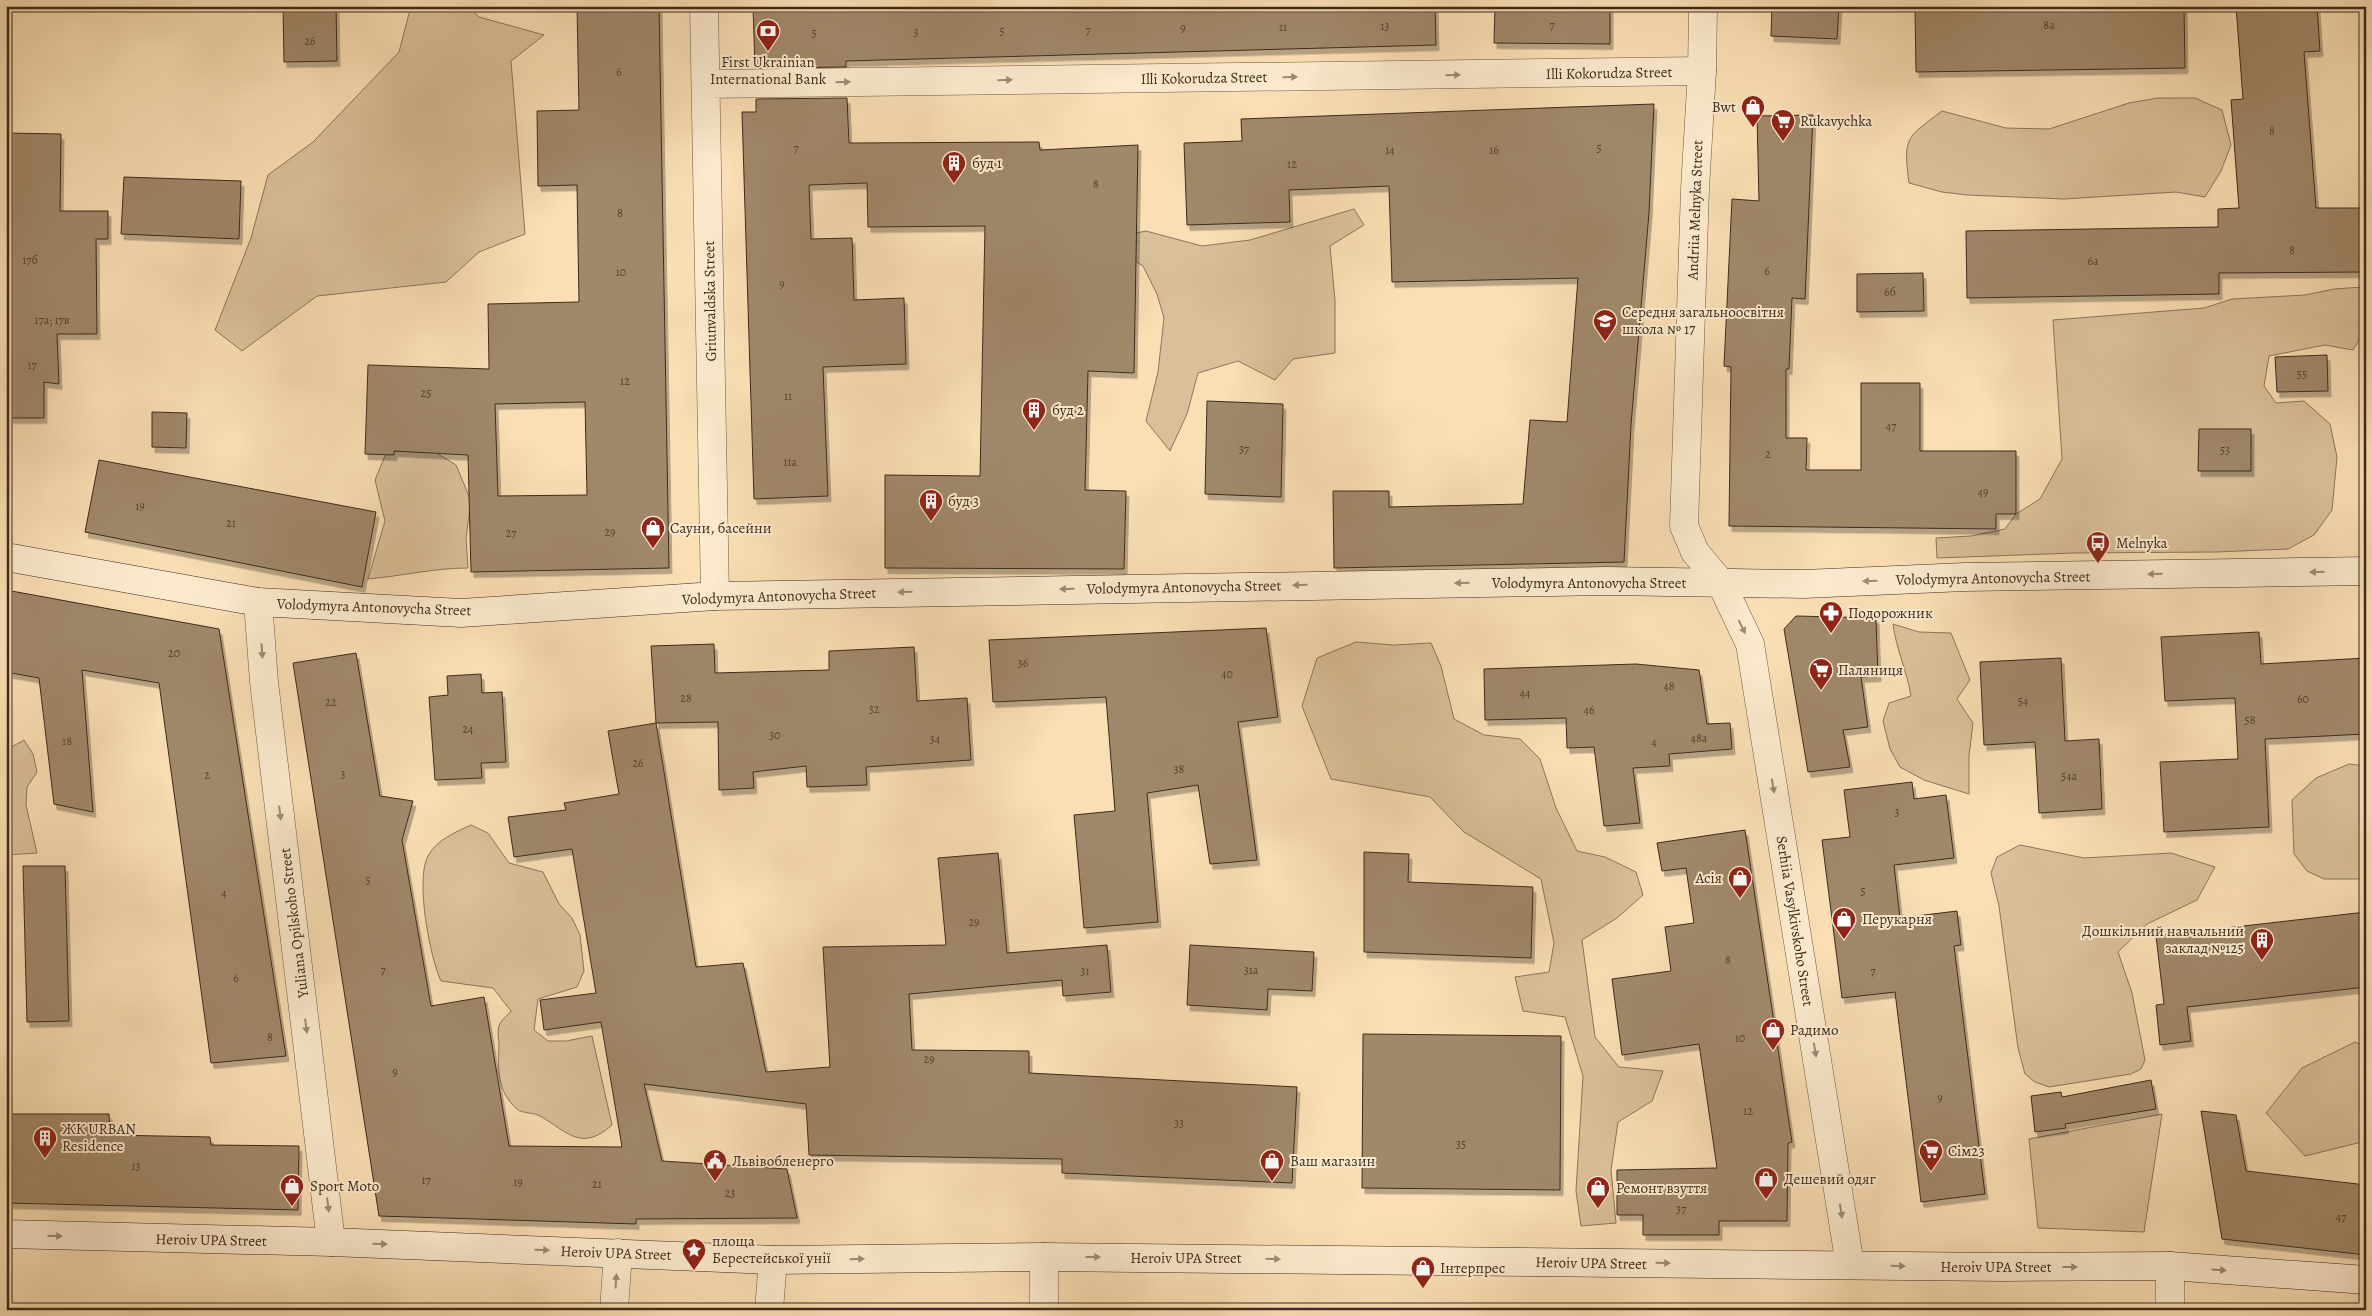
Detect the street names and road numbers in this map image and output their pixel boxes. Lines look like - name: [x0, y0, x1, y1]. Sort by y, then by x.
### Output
- street label: Illi Kokorudza Street: [1545, 62, 1673, 84]
- street label: Illi Kokorudza Street: [1140, 67, 1268, 89]
- street label: Andriia Melnyka Street: [1683, 139, 1707, 281]
- street label: Griunvaldska Street: [699, 240, 721, 362]
- street label: Volodymyra Antonovycha Street: [1894, 566, 2091, 590]
- street label: Volodymyra Antonovycha Street: [1491, 573, 1686, 593]
- street label: Volodymyra Antonovycha Street: [1085, 575, 1282, 599]
- street label: Volodymyra Antonovycha Street: [680, 583, 877, 609]
- street label: Volodymyra Antonovycha Street: [275, 594, 472, 620]
- street label: Serhiia Vasylkivskoho Street: [1772, 834, 1818, 1008]
- street label: Yuliana Opilskoho Street: [275, 847, 313, 1000]
- street label: Heroiv UPA Street: [155, 1229, 267, 1251]
- street label: Heroiv UPA Street: [560, 1241, 672, 1265]
- street label: Heroiv UPA Street: [1130, 1248, 1242, 1268]
- street label: Heroiv UPA Street: [1535, 1252, 1647, 1274]
- street label: Heroiv UPA Street: [1940, 1257, 2052, 1277]

